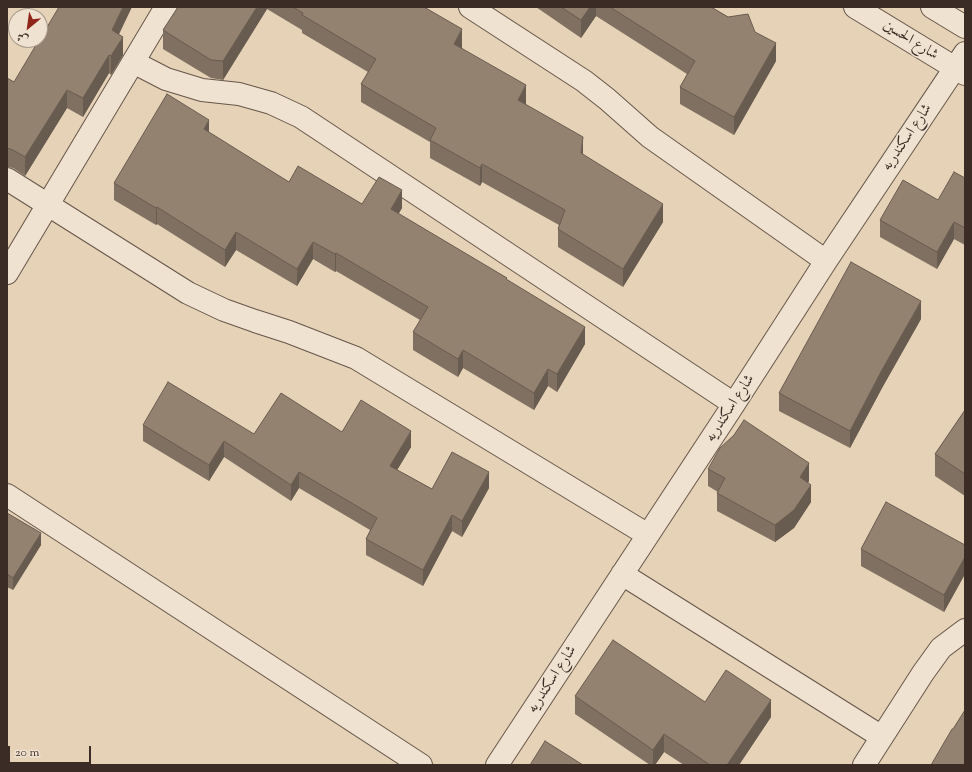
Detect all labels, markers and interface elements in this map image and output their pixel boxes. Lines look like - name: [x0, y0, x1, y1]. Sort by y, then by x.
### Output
- north arrow: [8, 8, 48, 48]
- street label: شارع الحسين: [879, 17, 941, 65]
- text: ش: [14, 28, 31, 47]
- street label: شارع اسكندريه: [879, 101, 937, 175]
- street label: شارع اسكندريه: [703, 372, 759, 446]
- street label: شارع اسكندريه: [525, 643, 581, 717]
- scale bar: [10, 738, 93, 764]
- text: 20 m: [15, 744, 39, 762]

